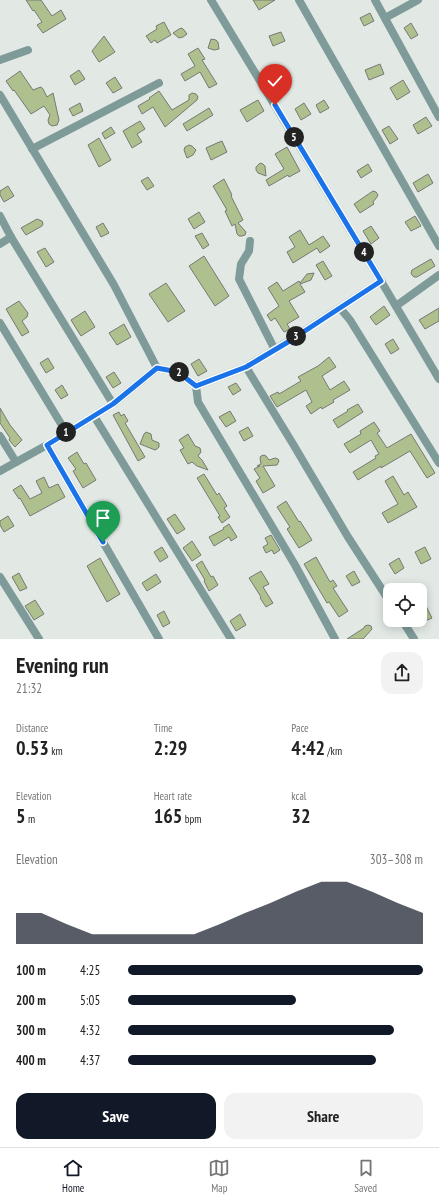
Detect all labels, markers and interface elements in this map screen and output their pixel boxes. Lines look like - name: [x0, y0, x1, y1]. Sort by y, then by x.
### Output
- pin: [258, 64, 292, 105]
- icon: check: [264, 70, 286, 92]
- pin: 5: [284, 127, 304, 147]
- text: 5: [291, 130, 297, 144]
- pin: 4: [354, 242, 374, 262]
- text: 4: [361, 245, 367, 259]
- pin: 3: [286, 326, 306, 346]
- text: 3: [293, 329, 299, 343]
- pin: 2: [169, 362, 189, 382]
- text: 2: [176, 365, 182, 379]
- pin: 1: [56, 422, 76, 442]
- text: 1: [63, 425, 69, 439]
- pin: [86, 501, 120, 542]
- icon: arrive: [92, 507, 114, 529]
- map controls: [383, 583, 427, 627]
- button: locate: [383, 583, 427, 627]
- text: Evening run: [16, 651, 109, 679]
- button: share: [381, 652, 423, 694]
- text: 21:32: [16, 680, 42, 697]
- text: Distance: [16, 721, 48, 735]
- text: Time: [154, 721, 173, 735]
- text: Pace: [291, 721, 309, 735]
- text: 0.53: [16, 735, 49, 761]
- text: 2:29: [154, 735, 187, 761]
- text: 4:42: [291, 735, 325, 761]
- text: km: [49, 744, 63, 758]
- text: /km: [325, 744, 342, 758]
- text: Elevation: [16, 789, 51, 803]
- text: Heart rate: [154, 789, 192, 803]
- text: kcal: [291, 789, 306, 803]
- text: 5: [16, 803, 26, 829]
- text: 165: [154, 803, 182, 829]
- text: 32: [291, 803, 310, 829]
- text: m: [26, 812, 35, 826]
- text: bpm: [182, 812, 201, 826]
- text: Elevation: [16, 851, 58, 868]
- text: 303–308 m: [370, 851, 423, 868]
- text: 100 m: [16, 962, 46, 979]
- text: 4:25: [80, 962, 100, 979]
- text: 200 m: [16, 992, 46, 1009]
- text: 5:05: [80, 992, 100, 1009]
- text: 300 m: [16, 1022, 46, 1039]
- text: 4:32: [80, 1022, 100, 1039]
- text: 400 m: [16, 1052, 46, 1069]
- text: 4:37: [80, 1052, 100, 1069]
- button: Save: [16, 1093, 216, 1139]
- button: Share: [224, 1093, 423, 1139]
- tab: Home: [62, 1157, 84, 1195]
- tab: Map: [208, 1157, 230, 1195]
- tab: Saved: [354, 1157, 377, 1195]

